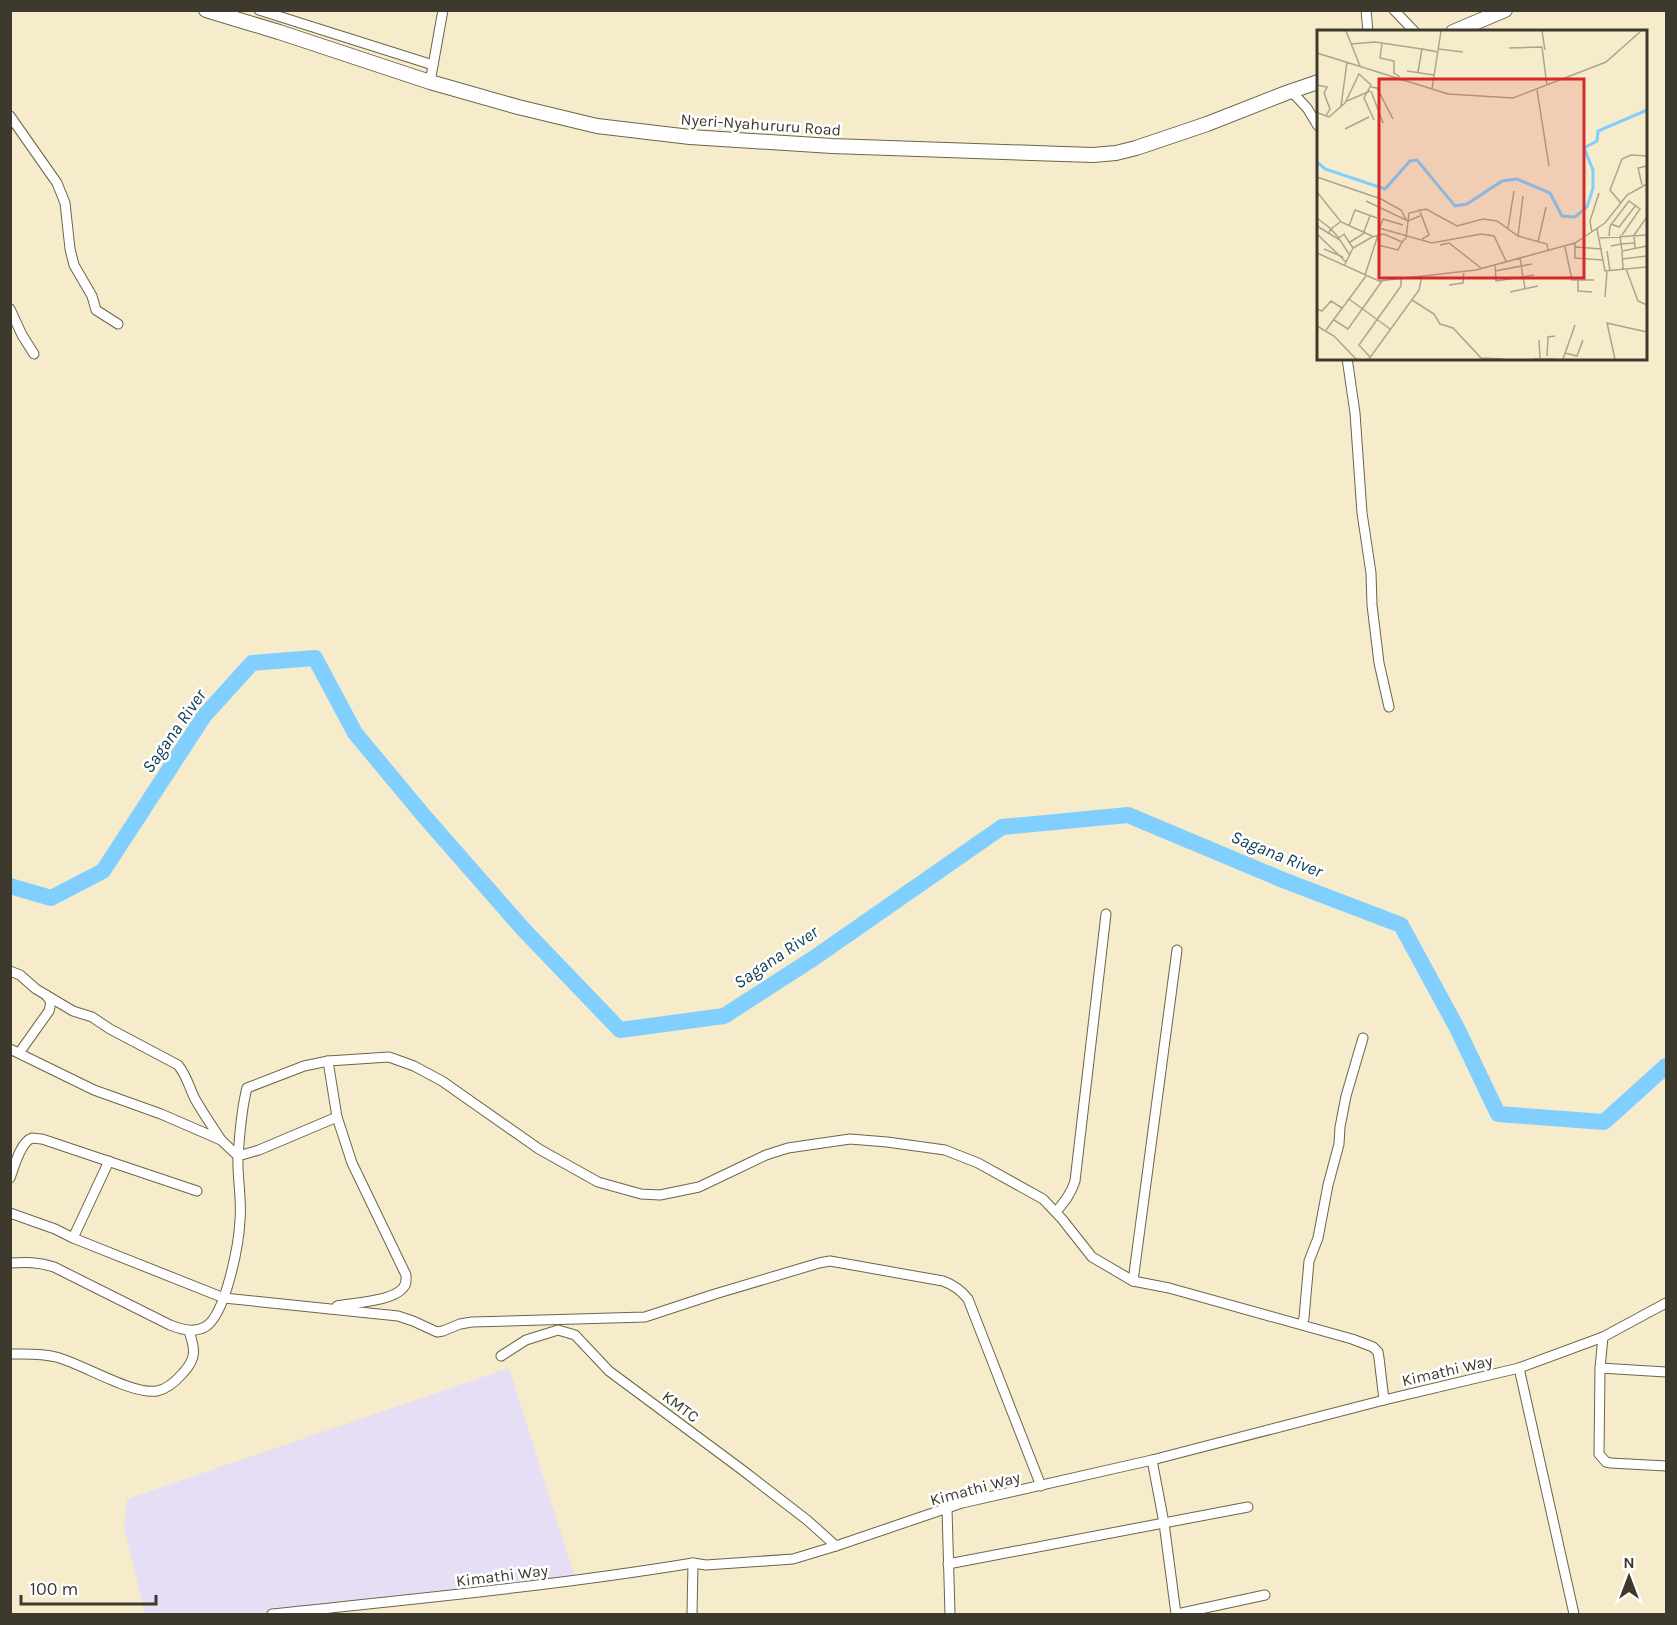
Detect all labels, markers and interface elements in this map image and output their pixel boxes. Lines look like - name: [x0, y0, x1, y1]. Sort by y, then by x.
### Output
- inset map: [1317, 30, 1647, 360]
- street label: Nyeri-Nyahururu Road: [680, 109, 842, 140]
- water label: Sagana River: [137, 684, 211, 777]
- water label: Sagana River: [1228, 826, 1327, 883]
- water label: Sagana River: [730, 920, 823, 993]
- street label: Kimathi Way: [1400, 1351, 1495, 1390]
- street label: KMTC: [659, 1386, 703, 1426]
- street label: Kimathi Way: [928, 1467, 1023, 1510]
- north arrow: [1599, 1547, 1659, 1607]
- text: N: [1623, 1553, 1635, 1572]
- street label: Kimathi Way: [455, 1560, 550, 1591]
- scale bar: [21, 1568, 156, 1606]
- text: 100 m: [30, 1578, 78, 1600]

